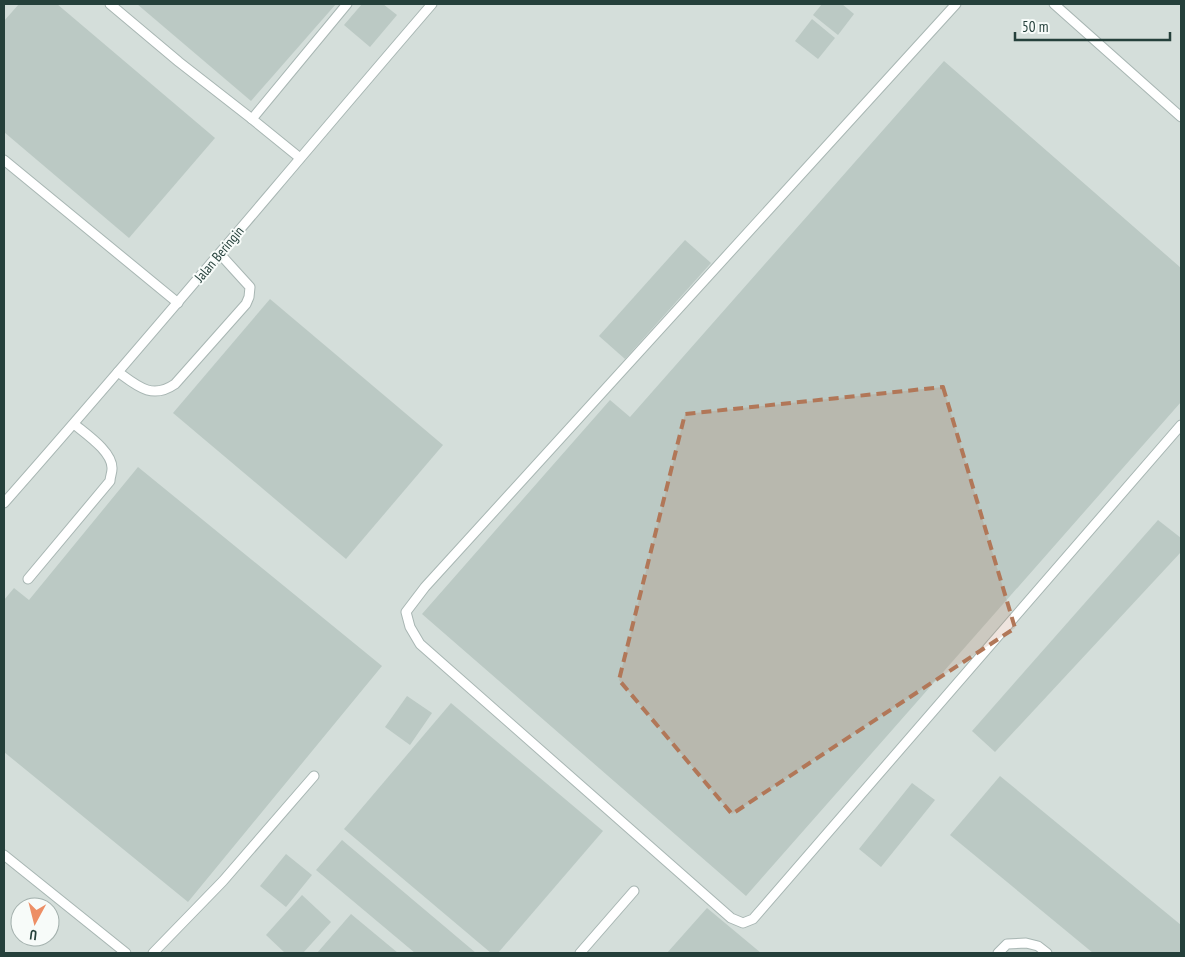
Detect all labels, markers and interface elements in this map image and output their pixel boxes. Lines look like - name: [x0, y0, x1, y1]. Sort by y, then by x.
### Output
- scale bar: [1015, 10, 1170, 42]
- text: 50 m: [1022, 17, 1048, 36]
- street label: Jalan Beringin: [190, 222, 248, 286]
- north arrow: [10, 897, 60, 947]
- text: U: [29, 926, 38, 944]

